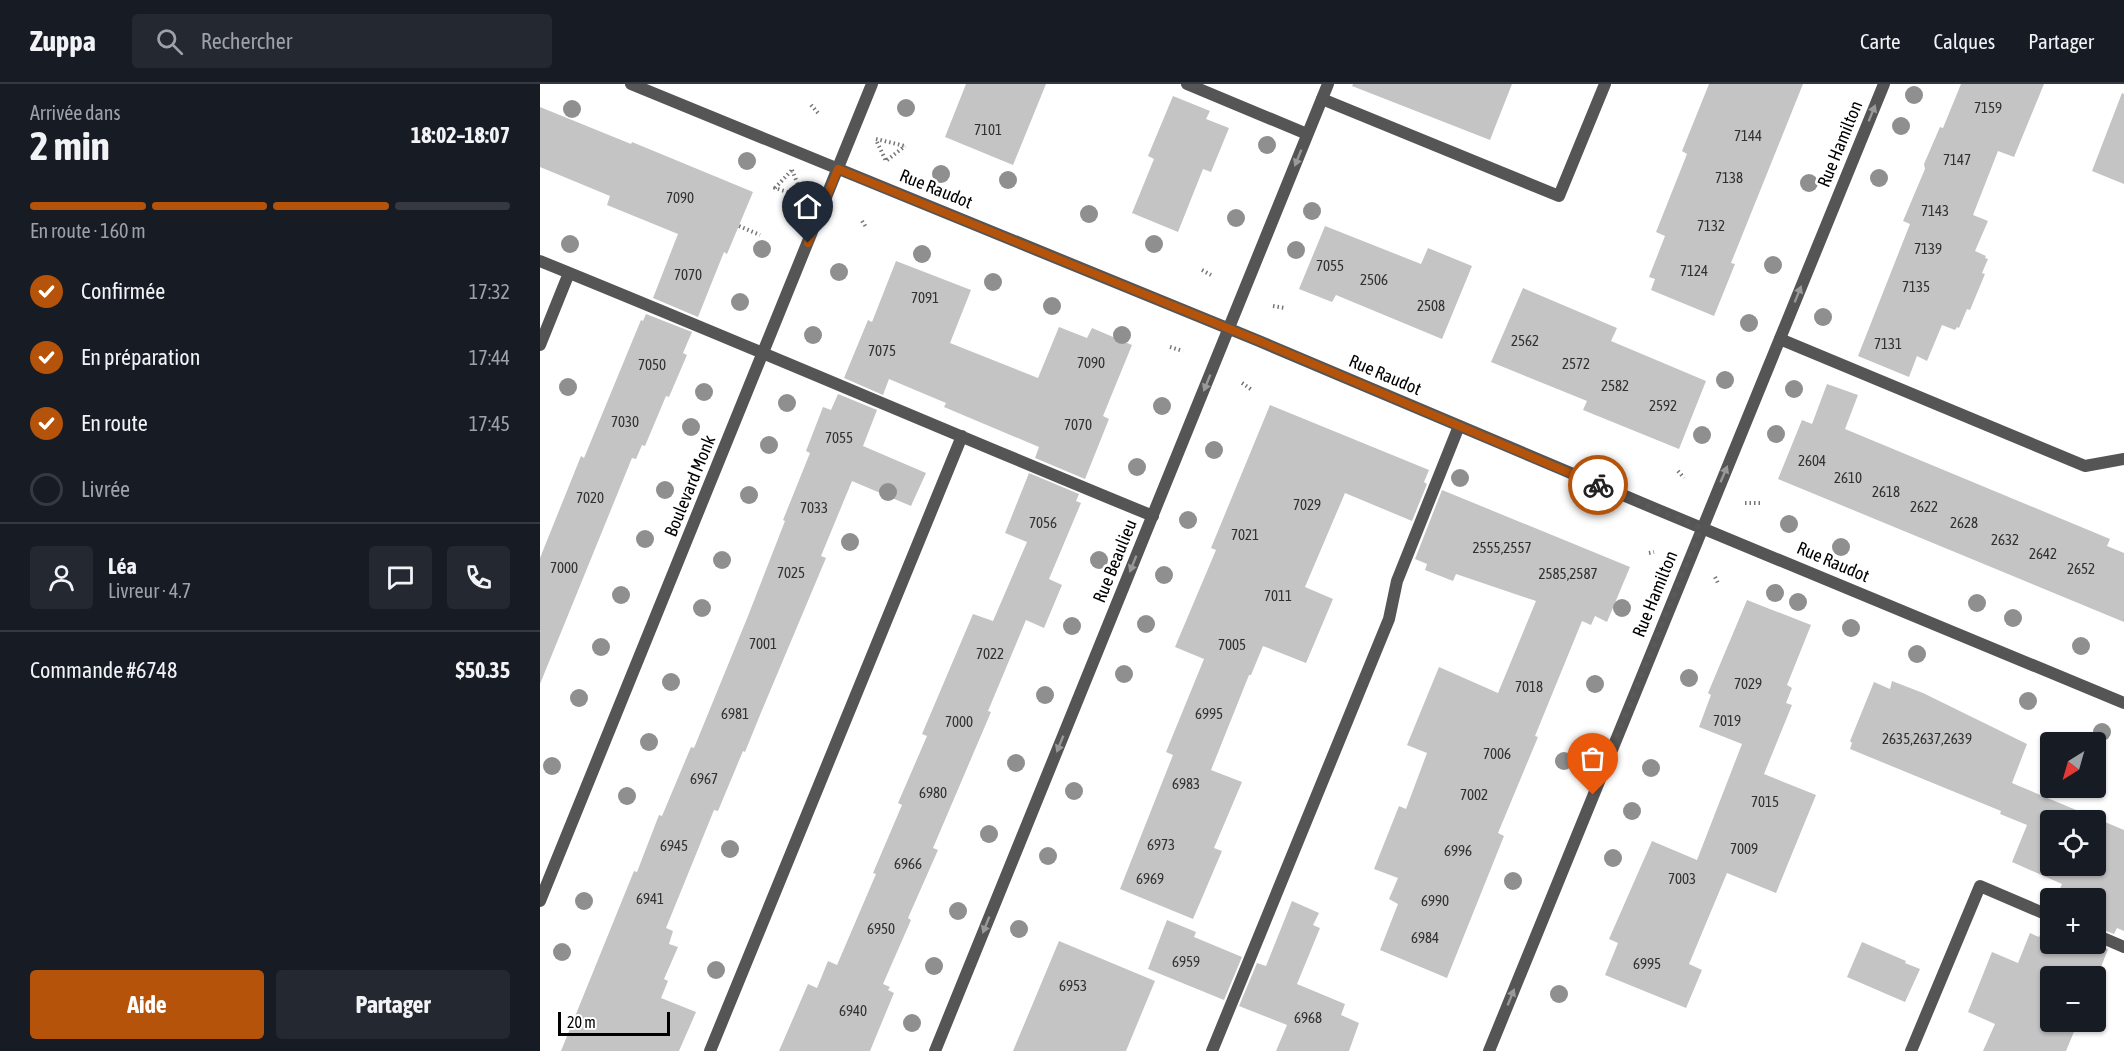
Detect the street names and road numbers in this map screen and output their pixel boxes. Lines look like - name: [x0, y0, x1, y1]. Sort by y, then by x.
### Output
- street label: Rue Hamilton: [1813, 98, 1866, 190]
- street label: Rue Raudot: [897, 164, 976, 213]
- street label: Rue Raudot: [1346, 350, 1425, 399]
- street label: Boulevard Monk: [660, 432, 719, 540]
- street label: Rue Beaulieu: [1088, 516, 1141, 605]
- street label: Rue Raudot: [1794, 537, 1873, 586]
- street label: Rue Hamilton: [1628, 548, 1681, 640]

